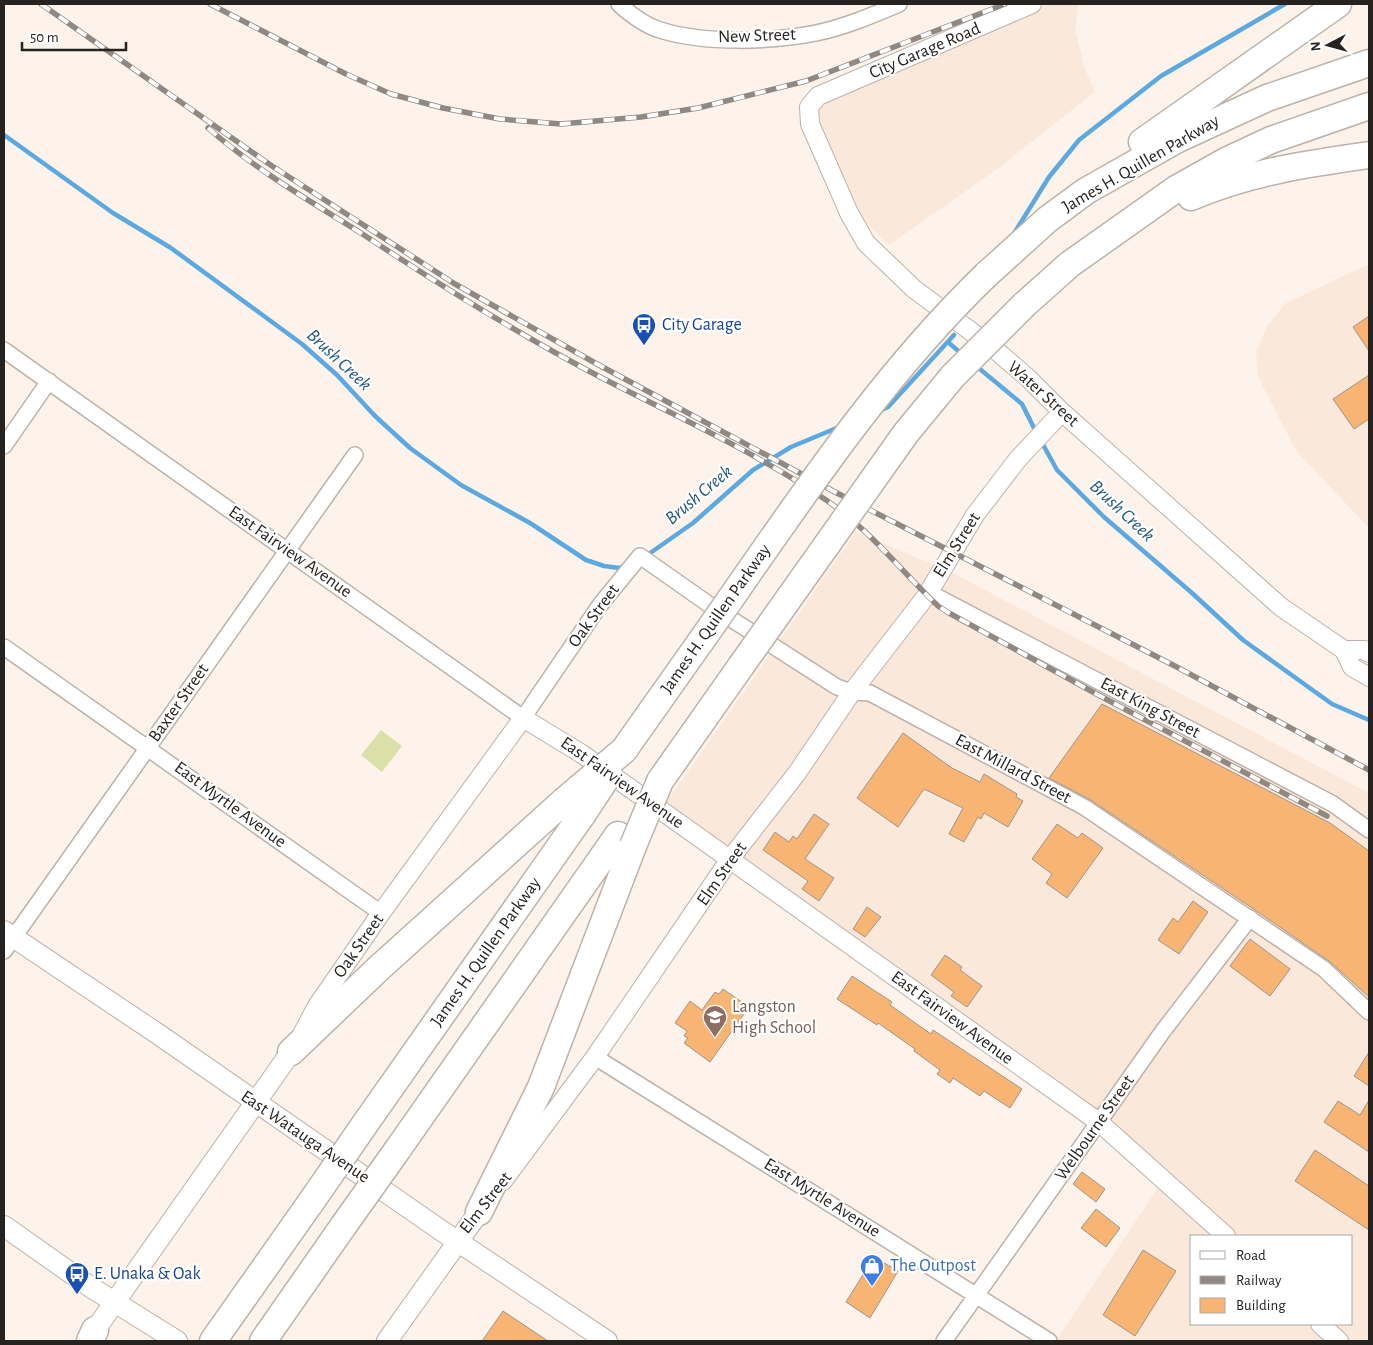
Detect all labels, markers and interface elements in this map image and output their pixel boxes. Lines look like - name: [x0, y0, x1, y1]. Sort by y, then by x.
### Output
- scale bar: [22, 20, 126, 52]
- street label: City Garage Road: [867, 20, 983, 82]
- north arrow: [1303, 20, 1353, 70]
- street label: New Street: [718, 26, 796, 46]
- text: 50 m: [30, 30, 59, 45]
- text: N: [1309, 41, 1324, 52]
- street label: James H. Quillen Parkway: [1060, 112, 1223, 216]
- bus stop icon: City Garage: [631, 312, 657, 346]
- place label: City Garage: [662, 316, 742, 334]
- water label: Brush Creek: [303, 326, 375, 395]
- street label: Water Street: [1004, 358, 1082, 430]
- water label: Brush Creek: [662, 462, 736, 528]
- water label: Brush Creek: [1086, 477, 1158, 546]
- street label: East Fairview Avenue: [225, 503, 355, 601]
- street label: Elm Street: [930, 509, 984, 581]
- street label: James H. Quillen Parkway: [658, 541, 775, 697]
- street label: Oak Street: [565, 581, 623, 651]
- street label: Baxter Street: [146, 660, 213, 745]
- street label: East King Street: [1097, 674, 1203, 742]
- street label: East Millard Street: [952, 731, 1074, 807]
- street label: East Fairview Avenue: [557, 734, 687, 832]
- street label: East Myrtle Avenue: [171, 759, 289, 851]
- street label: Elm Street: [694, 839, 750, 909]
- street label: James H. Quillen Parkway: [428, 874, 545, 1030]
- street label: Oak Street: [331, 911, 388, 981]
- street label: East Fairview Avenue: [888, 968, 1016, 1068]
- place label: Langston High School: [732, 998, 816, 1037]
- school or university icon: Langston High School: [702, 1004, 728, 1038]
- street label: Welbourne Street: [1052, 1072, 1138, 1184]
- street label: East Watauga Avenue: [237, 1087, 373, 1187]
- street label: East Myrtle Avenue: [761, 1155, 883, 1241]
- street label: Elm Street: [456, 1169, 516, 1237]
- legend: [1190, 1235, 1353, 1325]
- text: Road: [1236, 1248, 1266, 1263]
- shop icon: The Outpost: [859, 1253, 885, 1287]
- place label: The Outpost: [890, 1257, 976, 1275]
- bus stop icon: E. Unaka & Oak: [64, 1261, 90, 1295]
- place label: E. Unaka & Oak: [94, 1265, 202, 1283]
- text: Railway: [1236, 1273, 1282, 1288]
- text: Building: [1236, 1298, 1286, 1313]

